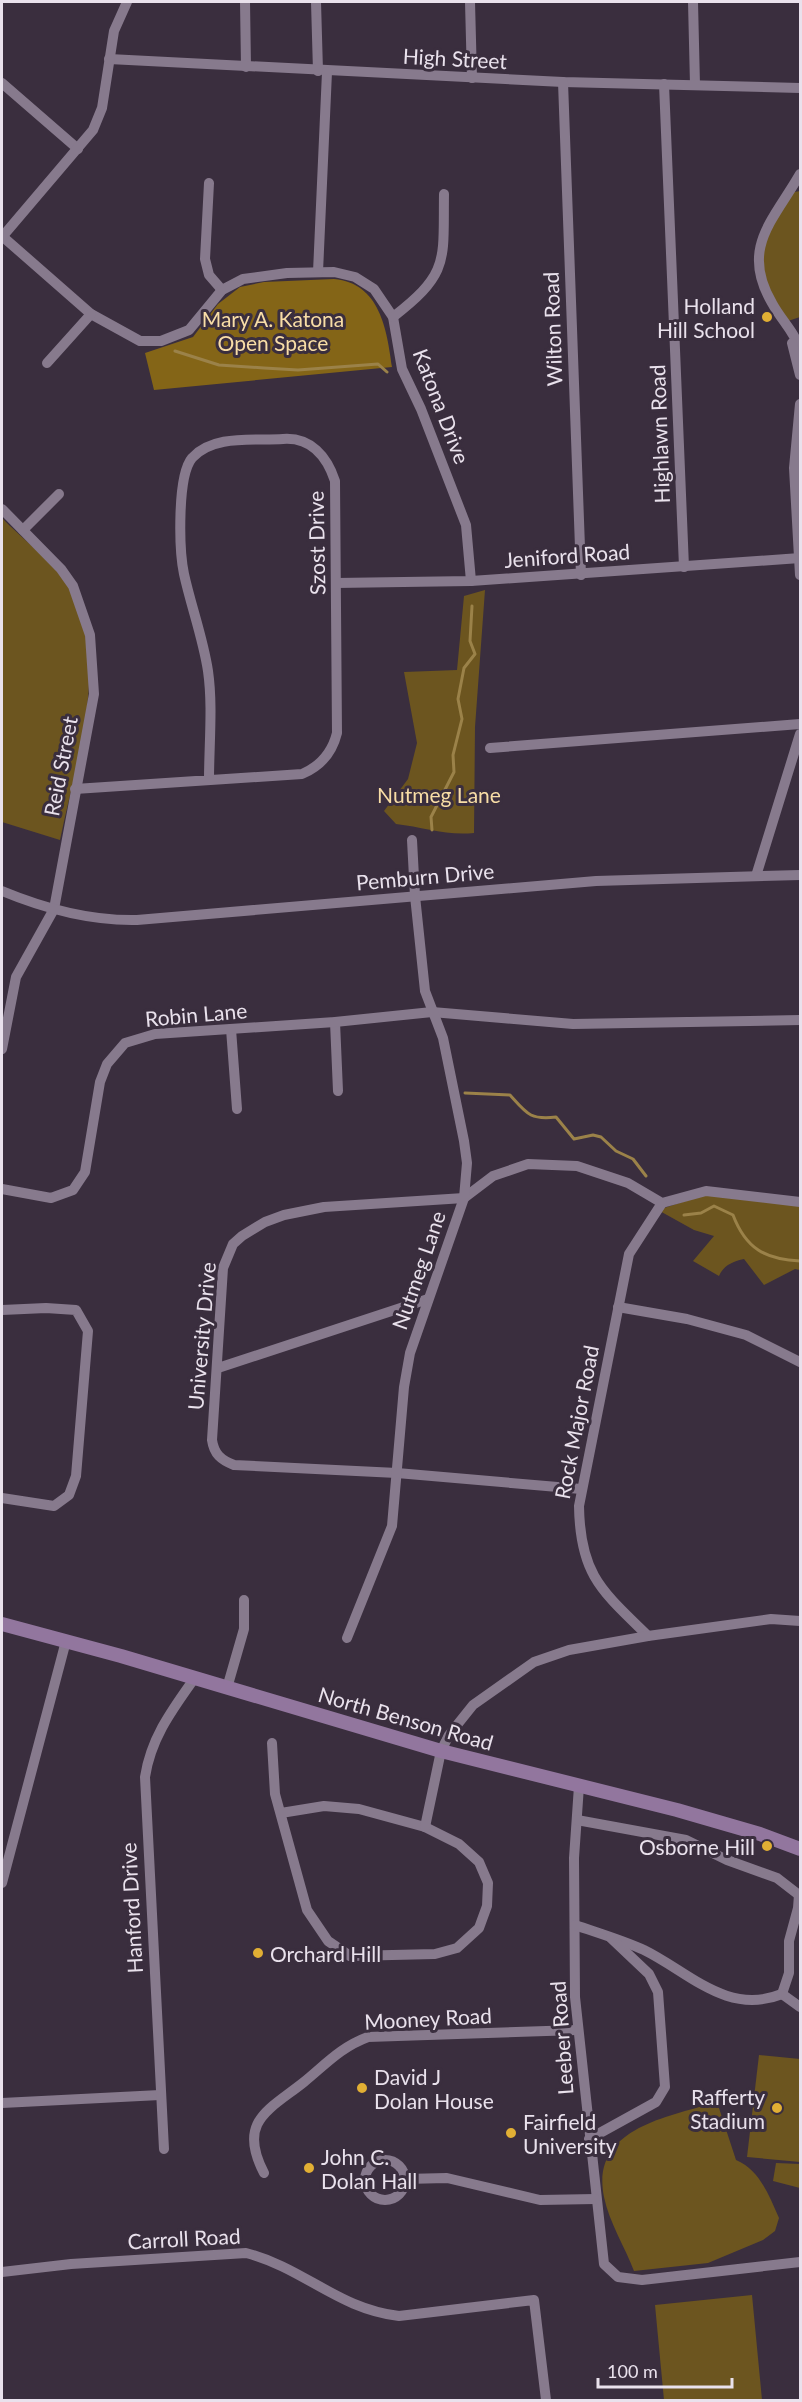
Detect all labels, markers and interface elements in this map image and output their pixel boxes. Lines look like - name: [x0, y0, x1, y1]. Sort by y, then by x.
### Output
- street label: High Street: [402, 43, 508, 73]
- street label: Wilton Road: [538, 271, 566, 387]
- place label: Holland Hill School: [657, 293, 755, 342]
- park label: Mary A. Katona Open Space: [202, 306, 344, 355]
- marker: Holland Hill School: [760, 310, 774, 324]
- street label: Katona Drive: [409, 345, 475, 467]
- street label: Highlawn Road: [644, 364, 674, 504]
- street label: Szost Drive: [303, 491, 329, 595]
- street label: Jeniford Road: [503, 538, 631, 572]
- street label: Reid Street: [38, 714, 82, 818]
- park label: Nutmeg Lane: [377, 782, 501, 807]
- street label: Pemburn Drive: [355, 858, 495, 894]
- street label: Robin Lane: [144, 997, 248, 1031]
- street label: Nutmeg Lane: [386, 1207, 450, 1333]
- street label: University Drive: [182, 1261, 220, 1411]
- street label: Rock Major Road: [549, 1343, 603, 1501]
- street label: North Benson Road: [316, 1681, 496, 1755]
- place label: Osborne Hill: [639, 1834, 755, 1859]
- marker: Osborne Hill: [760, 1839, 774, 1853]
- street label: Hanford Drive: [115, 1842, 147, 1974]
- place label: Orchard Hill: [270, 1941, 381, 1966]
- marker: Orchard Hill: [251, 1946, 265, 1960]
- street label: Leeber Road: [545, 1980, 577, 2096]
- street label: Mooney Road: [364, 2002, 492, 2034]
- place label: David J Dolan House: [374, 2064, 494, 2113]
- marker: David J Dolan House: [355, 2081, 369, 2095]
- place label: Rafferty Stadium: [690, 2084, 765, 2133]
- marker: Rafferty Stadium: [770, 2101, 784, 2115]
- place label: Fairfield University: [523, 2109, 617, 2158]
- marker: Fairfield University: [504, 2126, 518, 2140]
- place label: John C. Dolan Hall: [321, 2144, 417, 2193]
- marker: John C. Dolan Hall: [302, 2161, 316, 2175]
- street label: Carroll Road: [127, 2223, 241, 2253]
- scale bar: [598, 2351, 732, 2389]
- text: 100 m: [607, 2360, 658, 2382]

